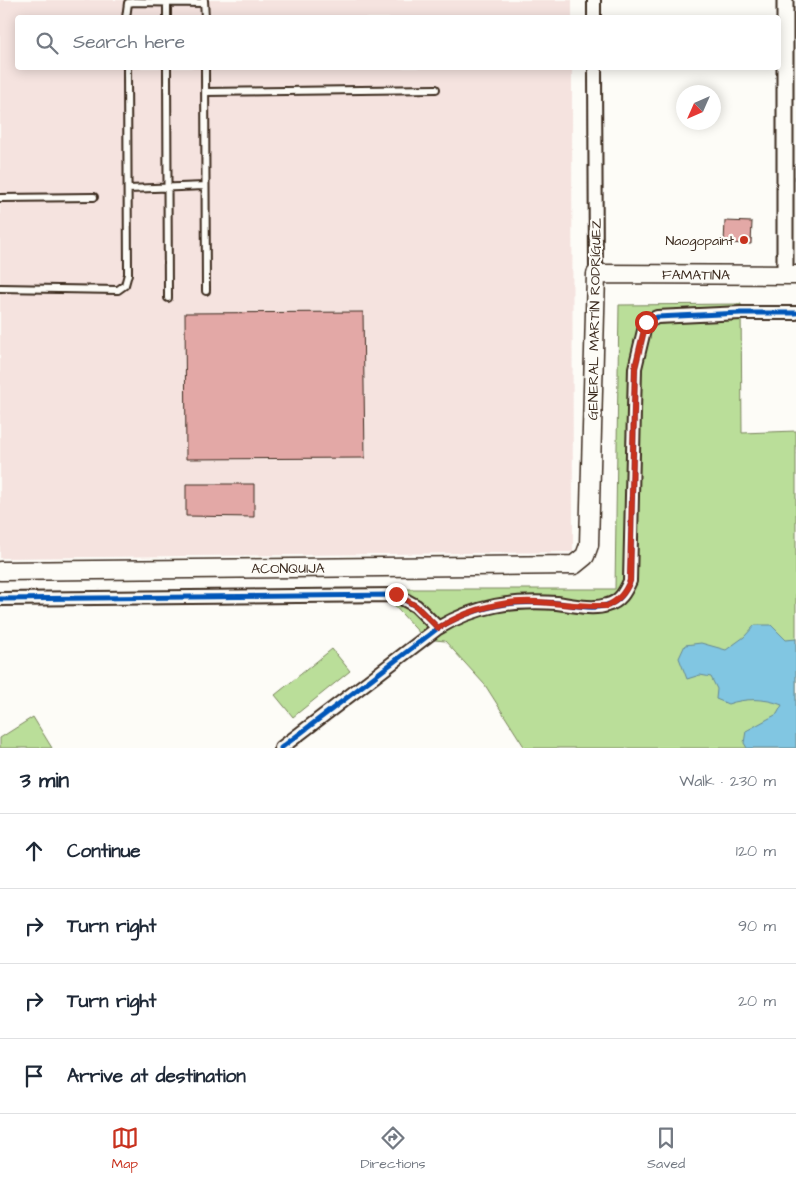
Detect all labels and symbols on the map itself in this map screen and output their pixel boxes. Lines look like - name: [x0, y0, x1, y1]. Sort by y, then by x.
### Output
- north arrow: [676, 85, 721, 130]
- street label: GENERAL MARTÍN RODRÍGUEZ: [583, 218, 607, 420]
- place label: Naogopaint: [665, 231, 734, 251]
- marker: Naogopaint: [738, 234, 750, 246]
- street label: FAMATINA: [662, 265, 730, 286]
- route start: [635, 311, 658, 334]
- street label: ACONQUIJA: [251, 559, 325, 579]
- route end: [385, 583, 408, 606]

